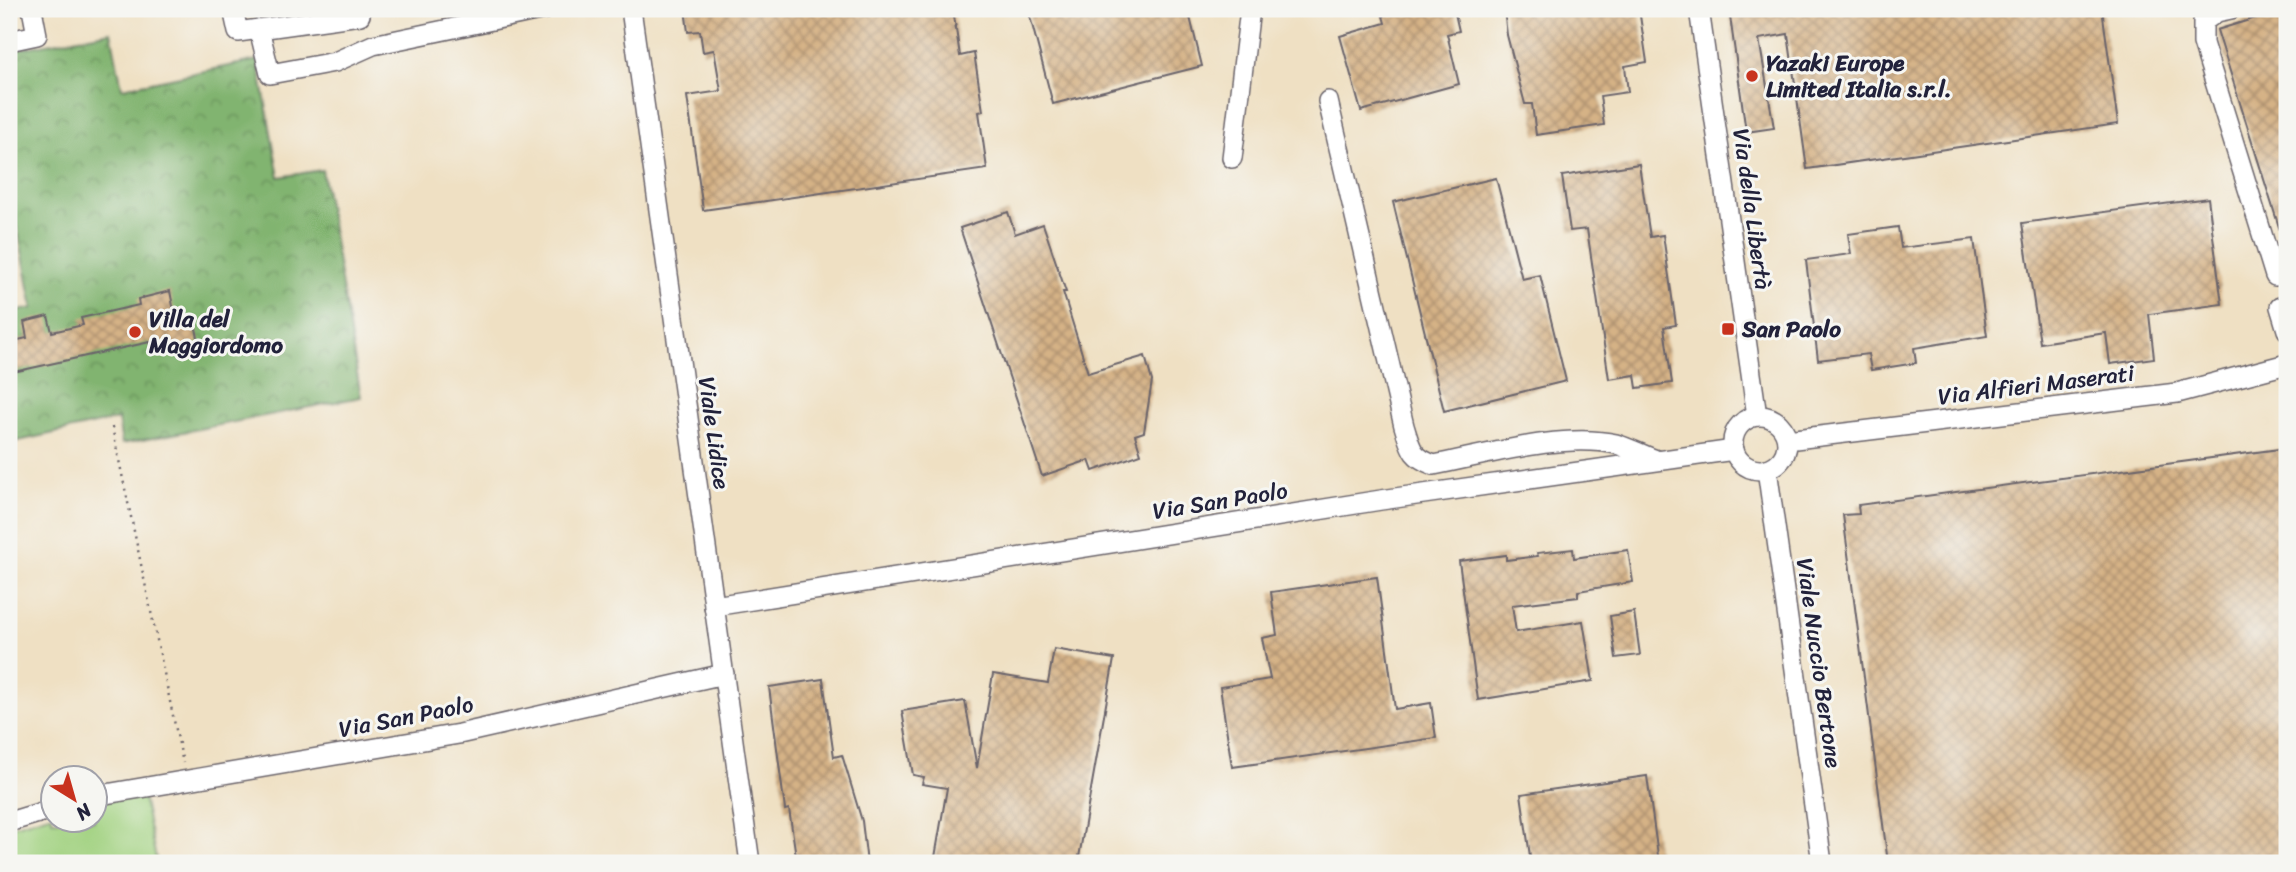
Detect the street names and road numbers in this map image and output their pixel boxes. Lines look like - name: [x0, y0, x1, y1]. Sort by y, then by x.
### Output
- street label: Via della Libertà: [1720, 126, 1784, 292]
- street label: Via Alfieri Maserati: [1936, 353, 2137, 417]
- street label: Viale Lidice: [686, 374, 742, 492]
- street label: Via San Paolo: [1149, 470, 1291, 532]
- street label: Viale Nuccio Bertone: [1784, 555, 1854, 771]
- street label: Via San Paolo: [335, 684, 477, 750]

